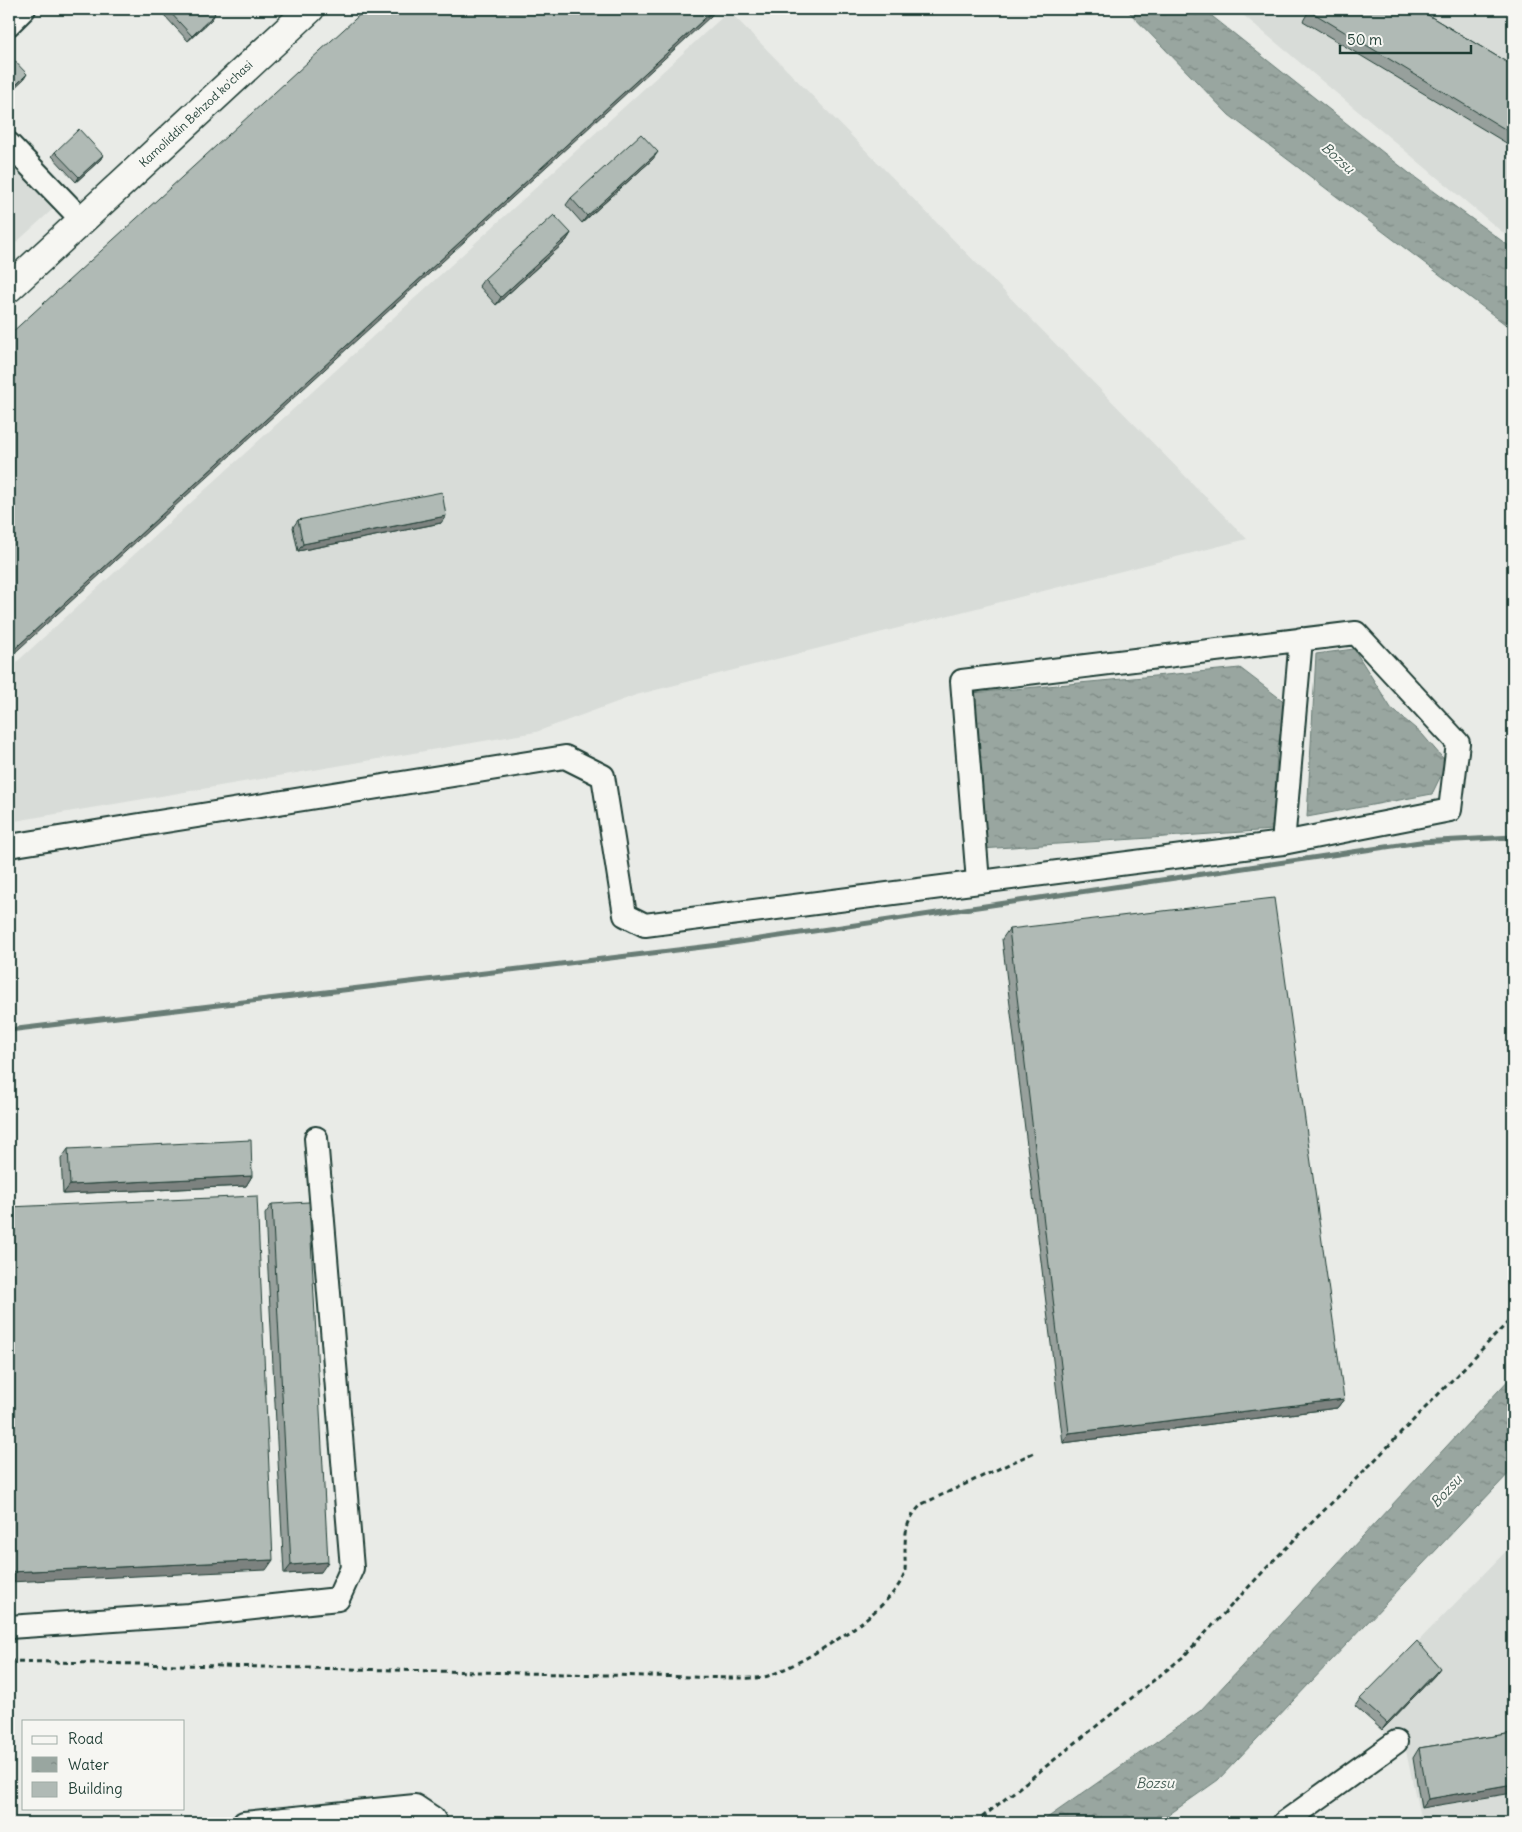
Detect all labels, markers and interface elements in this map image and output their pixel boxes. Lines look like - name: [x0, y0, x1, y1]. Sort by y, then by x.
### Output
- scale bar: [1340, 22, 1471, 54]
- text: 50 m: [1347, 30, 1382, 49]
- street label: Kamoliddin Behzod ko'chasi: [136, 57, 256, 170]
- water label: Bozsu: [1318, 139, 1359, 178]
- water label: Bozsu: [1426, 1470, 1466, 1511]
- legend: [22, 1720, 185, 1810]
- text: Road: [68, 1729, 103, 1748]
- text: Water: [68, 1755, 109, 1774]
- water label: Bozsu: [1136, 1774, 1175, 1792]
- text: Building: [68, 1779, 123, 1798]

